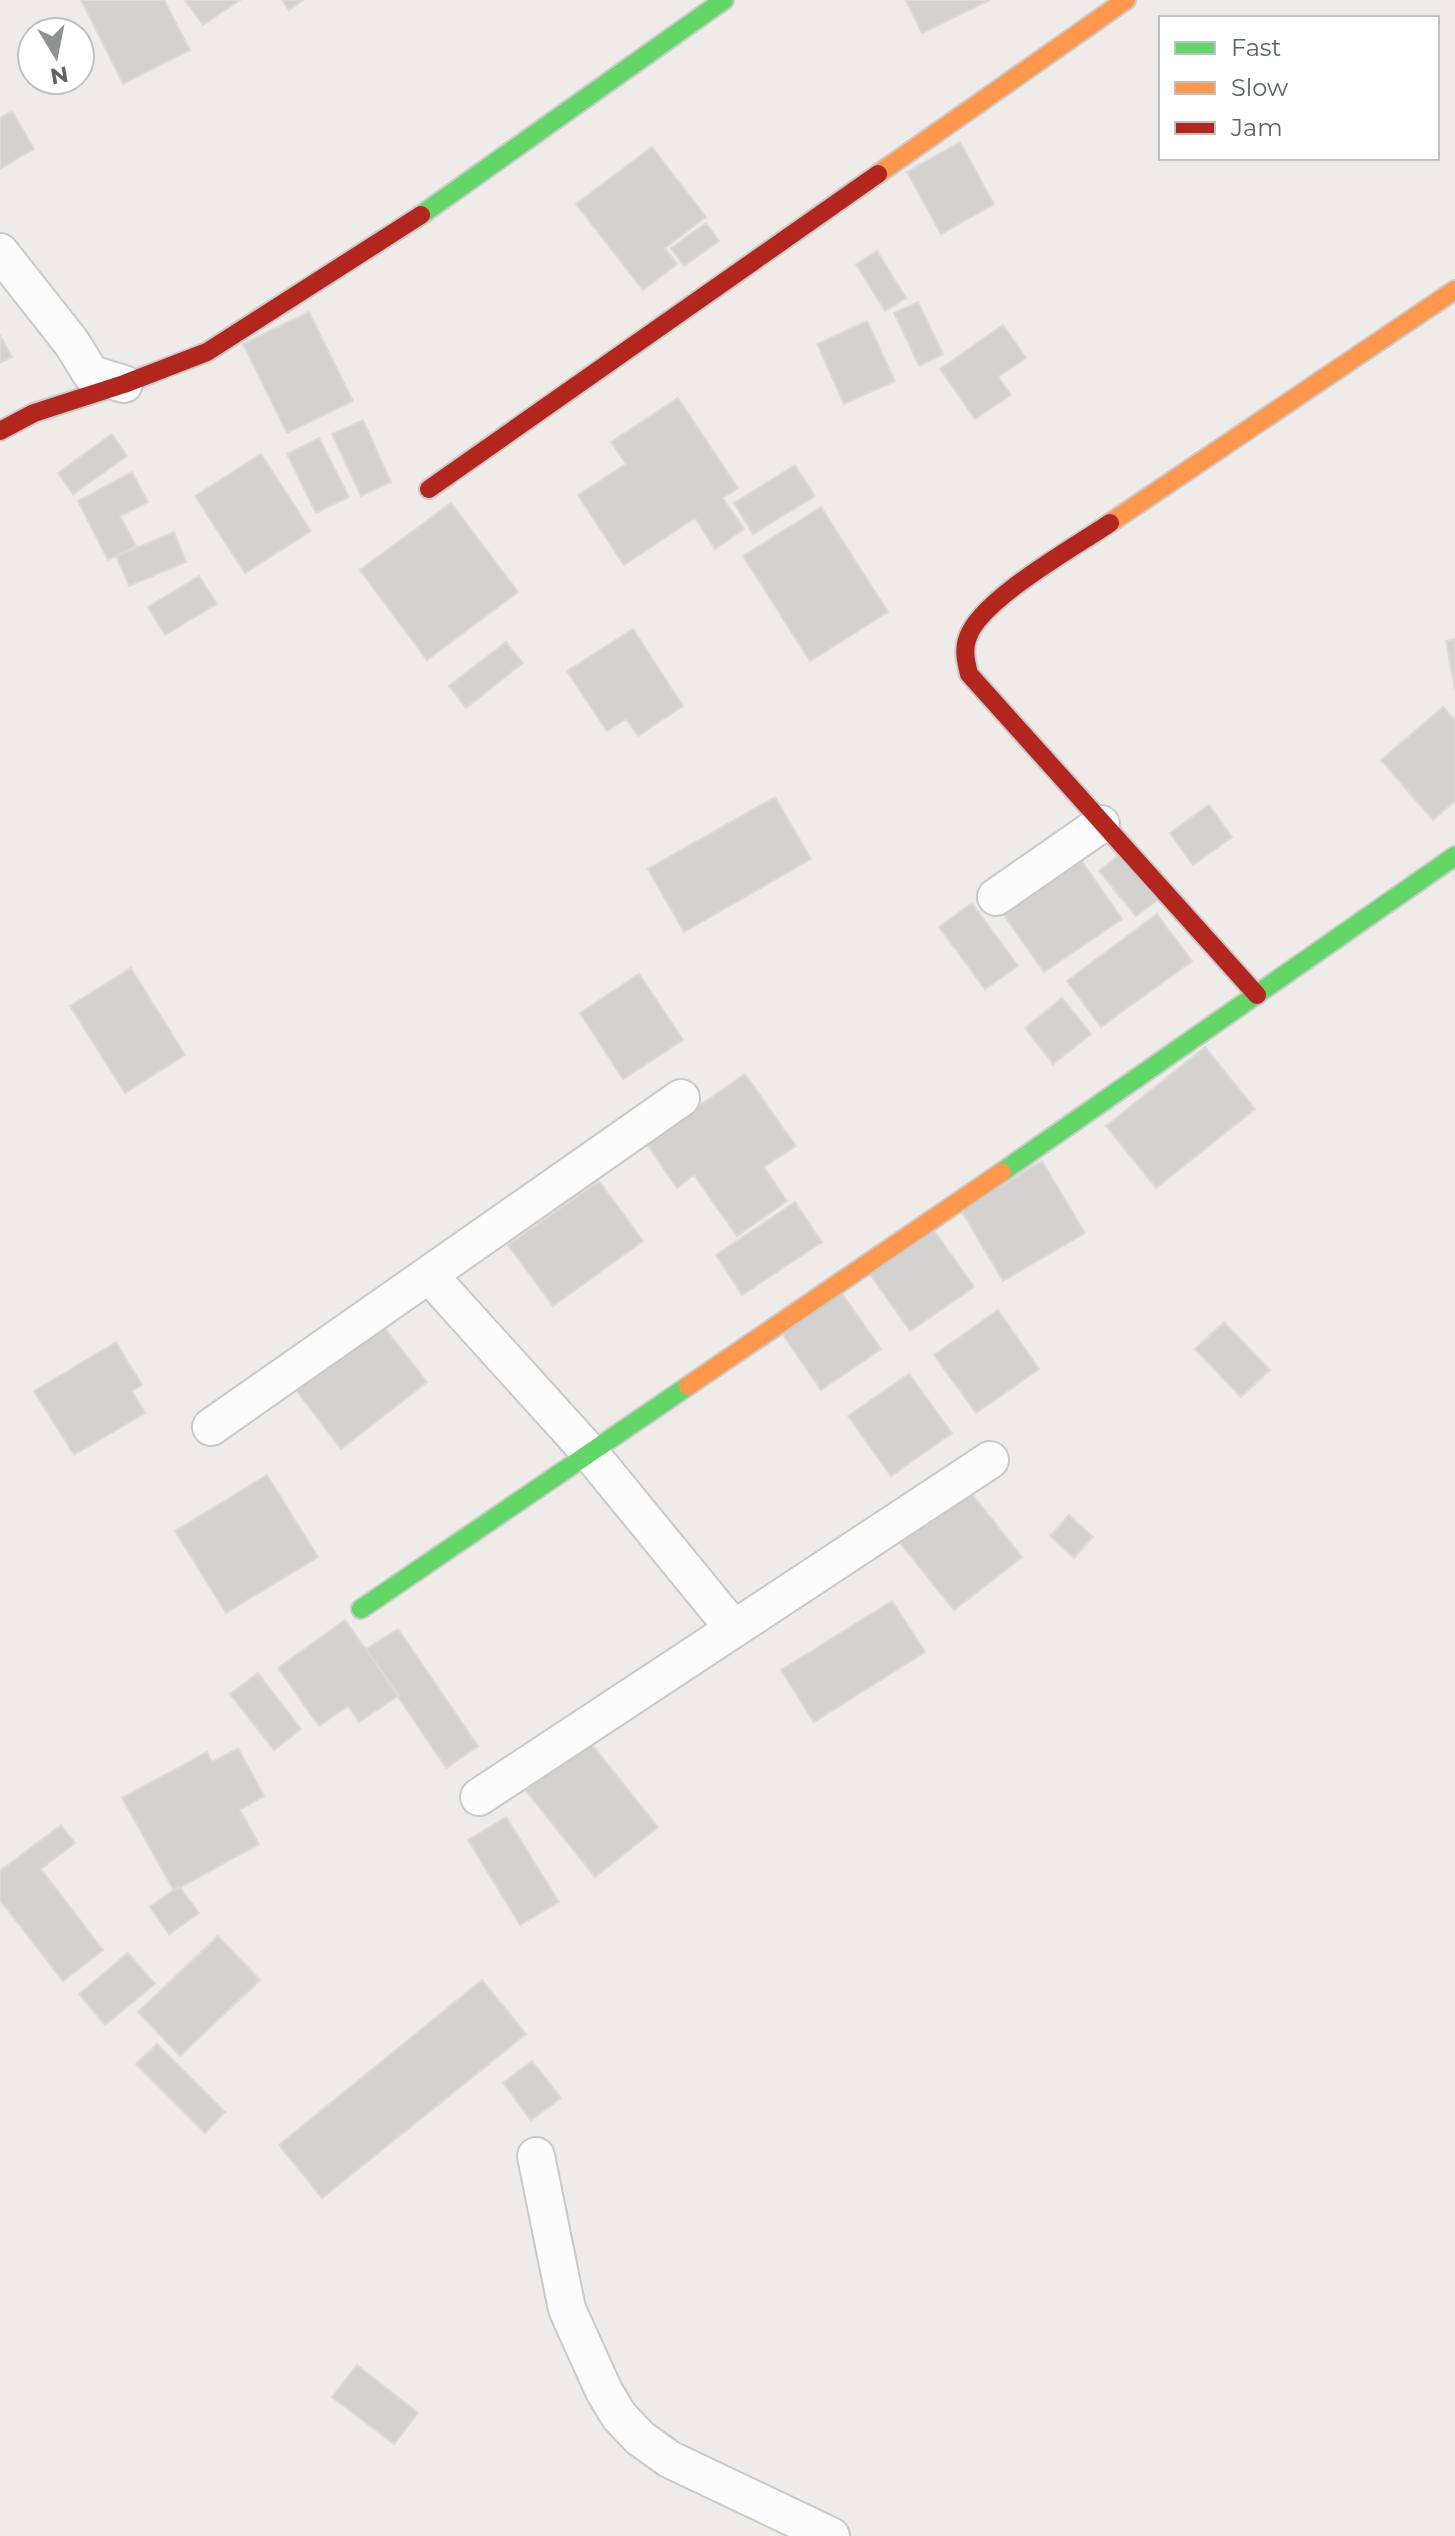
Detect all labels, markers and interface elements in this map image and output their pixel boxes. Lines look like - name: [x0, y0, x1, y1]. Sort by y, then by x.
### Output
- north arrow: [16, 16, 96, 96]
- legend: [1159, 16, 1439, 160]
- text: Fast: [1231, 33, 1282, 62]
- text: N: [48, 60, 70, 90]
- text: Slow: [1231, 73, 1288, 102]
- text: Jam: [1230, 113, 1283, 142]

